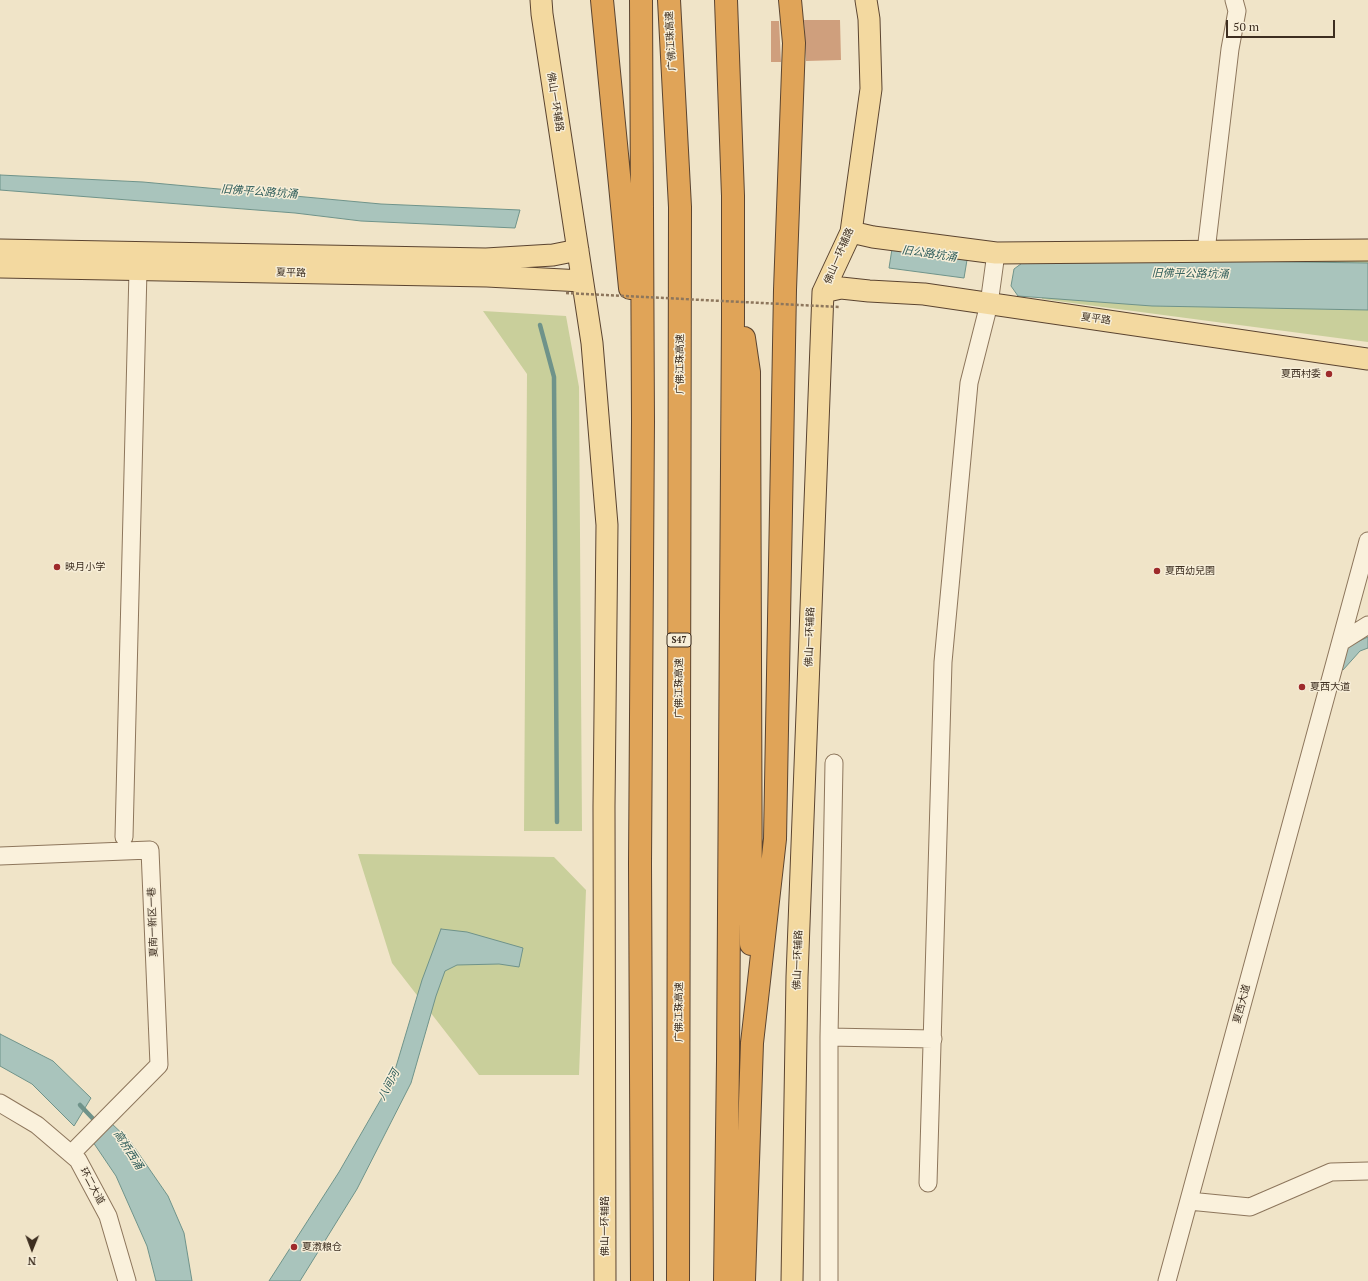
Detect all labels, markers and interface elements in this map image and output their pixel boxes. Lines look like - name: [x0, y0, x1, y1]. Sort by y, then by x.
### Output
- street label: 广佛江珠高速: [663, 11, 679, 71]
- scale bar: [1228, 12, 1337, 38]
- text: 50 m: [1233, 19, 1259, 34]
- street label: 佛山一环辅路: [544, 71, 566, 133]
- water label: 旧佛平公路坑涌: [220, 183, 298, 201]
- street label: 佛山一环辅路: [822, 226, 856, 286]
- water label: 旧公路坑涌: [901, 244, 957, 264]
- street label: 夏平路: [276, 267, 306, 279]
- water label: 旧佛平公路坑涌: [1151, 267, 1229, 281]
- street label: 夏平路: [1080, 311, 1112, 327]
- street label: 广佛江珠高速: [674, 334, 686, 394]
- place label: 夏西村委: [1281, 368, 1321, 380]
- marker: 夏西村委: [1324, 369, 1334, 379]
- place label: 映月小学: [65, 561, 105, 573]
- marker: 映月小学: [52, 562, 62, 572]
- place label: 夏西幼兒園: [1165, 565, 1215, 577]
- marker: 夏西幼兒園: [1152, 566, 1162, 576]
- street label: 佛山一环辅路: [803, 607, 817, 667]
- road number: S47: [667, 633, 691, 647]
- street label: 广佛江珠高速: [673, 658, 685, 718]
- place label: 夏西大道: [1310, 681, 1350, 693]
- marker: 夏西大道: [1297, 682, 1307, 692]
- street label: 夏南一新区一巷: [146, 887, 160, 957]
- street label: 佛山一环辅路: [791, 930, 805, 990]
- street label: 广佛江珠高速: [673, 982, 685, 1042]
- street label: 夏西大道: [1231, 983, 1253, 1025]
- water label: 八间河: [375, 1067, 403, 1103]
- water label: 高桥西涌: [110, 1128, 146, 1172]
- street label: 环二大道: [77, 1166, 107, 1206]
- street label: 佛山一环辅路: [599, 1196, 611, 1256]
- north arrow: [12, 1229, 52, 1269]
- place label: 夏漖粮仓: [302, 1241, 342, 1253]
- marker: 夏漖粮仓: [289, 1242, 299, 1252]
- text: N: [27, 1254, 36, 1268]

